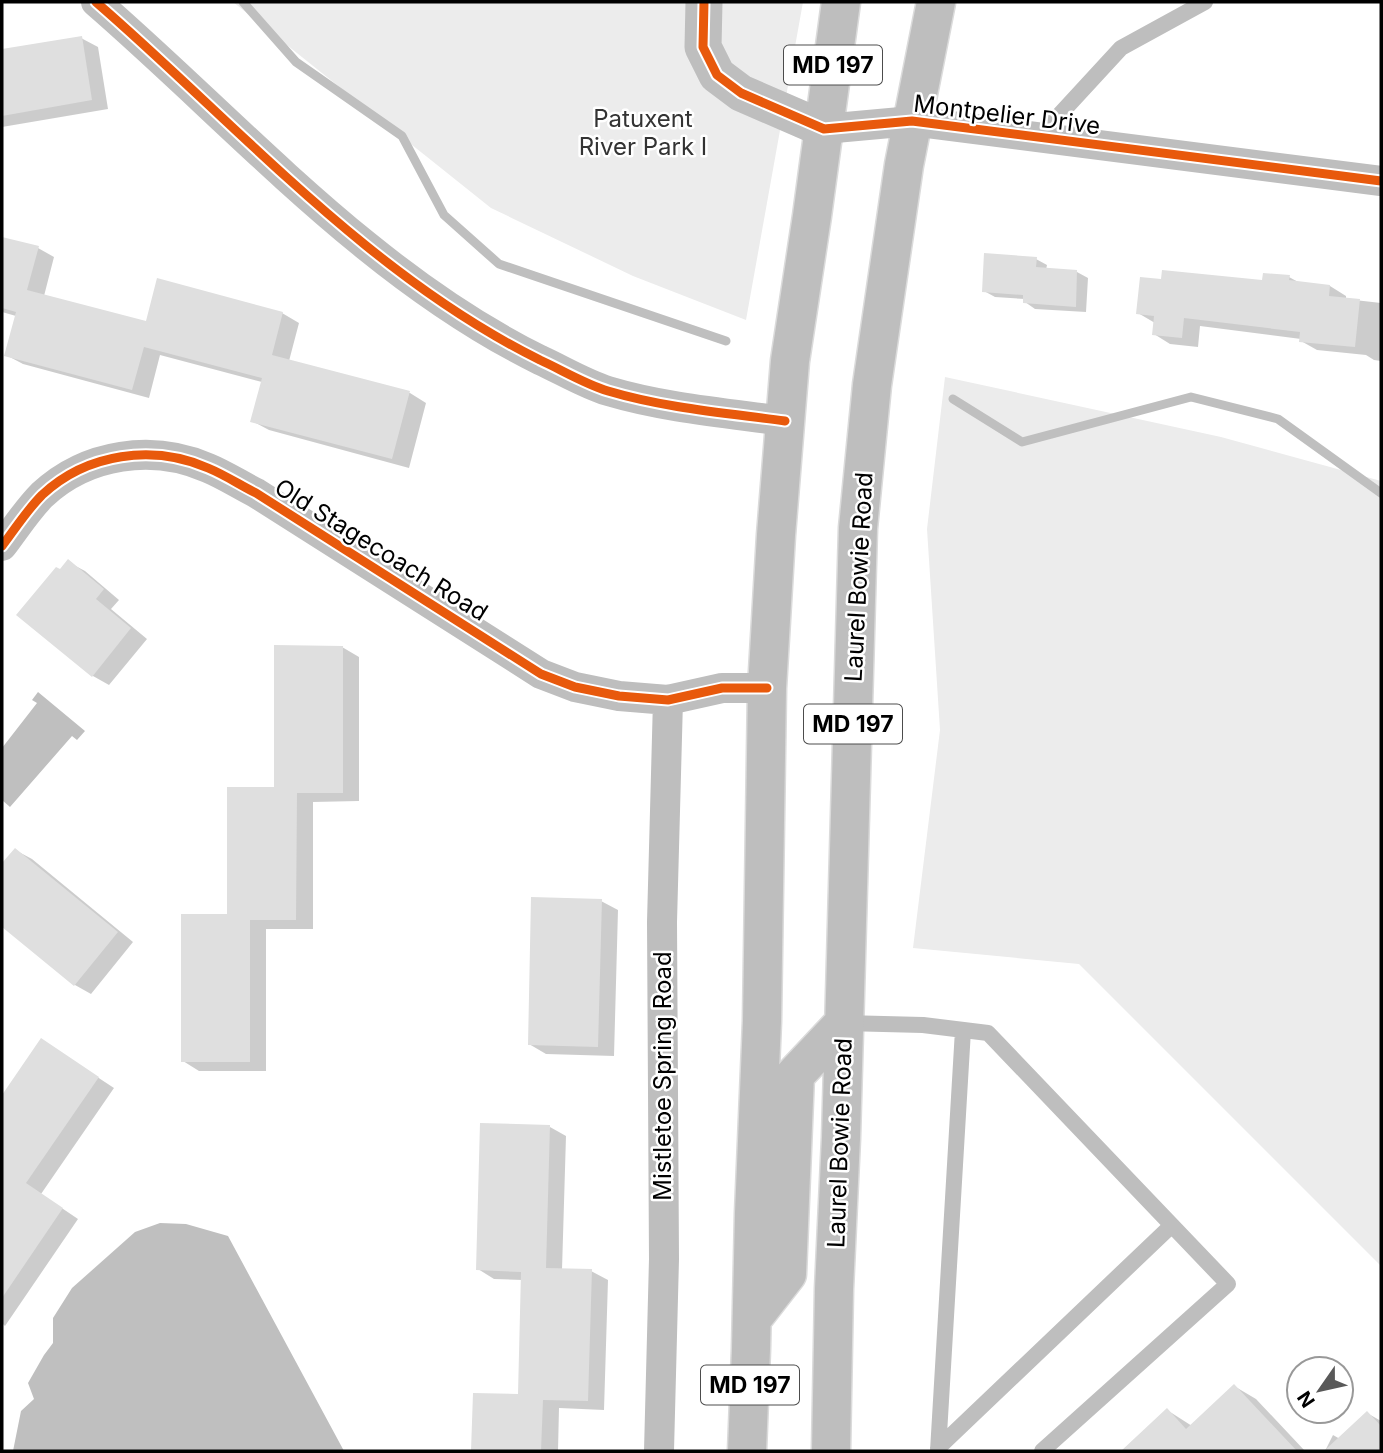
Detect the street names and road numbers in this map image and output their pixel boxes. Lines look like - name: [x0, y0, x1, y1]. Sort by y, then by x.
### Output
- road number: MD 197: [784, 46, 882, 85]
- street label: Montpelier Drive: [912, 89, 1102, 140]
- street label: Laurel Bowie Road: [839, 471, 878, 683]
- street label: Old Stagecoach Road: [269, 472, 493, 627]
- road number: MD 197: [804, 704, 902, 744]
- street label: Mistletoe Spring Road: [648, 951, 677, 1201]
- street label: Laurel Bowie Road: [821, 1037, 858, 1249]
- road number: MD 197: [701, 1366, 799, 1404]

